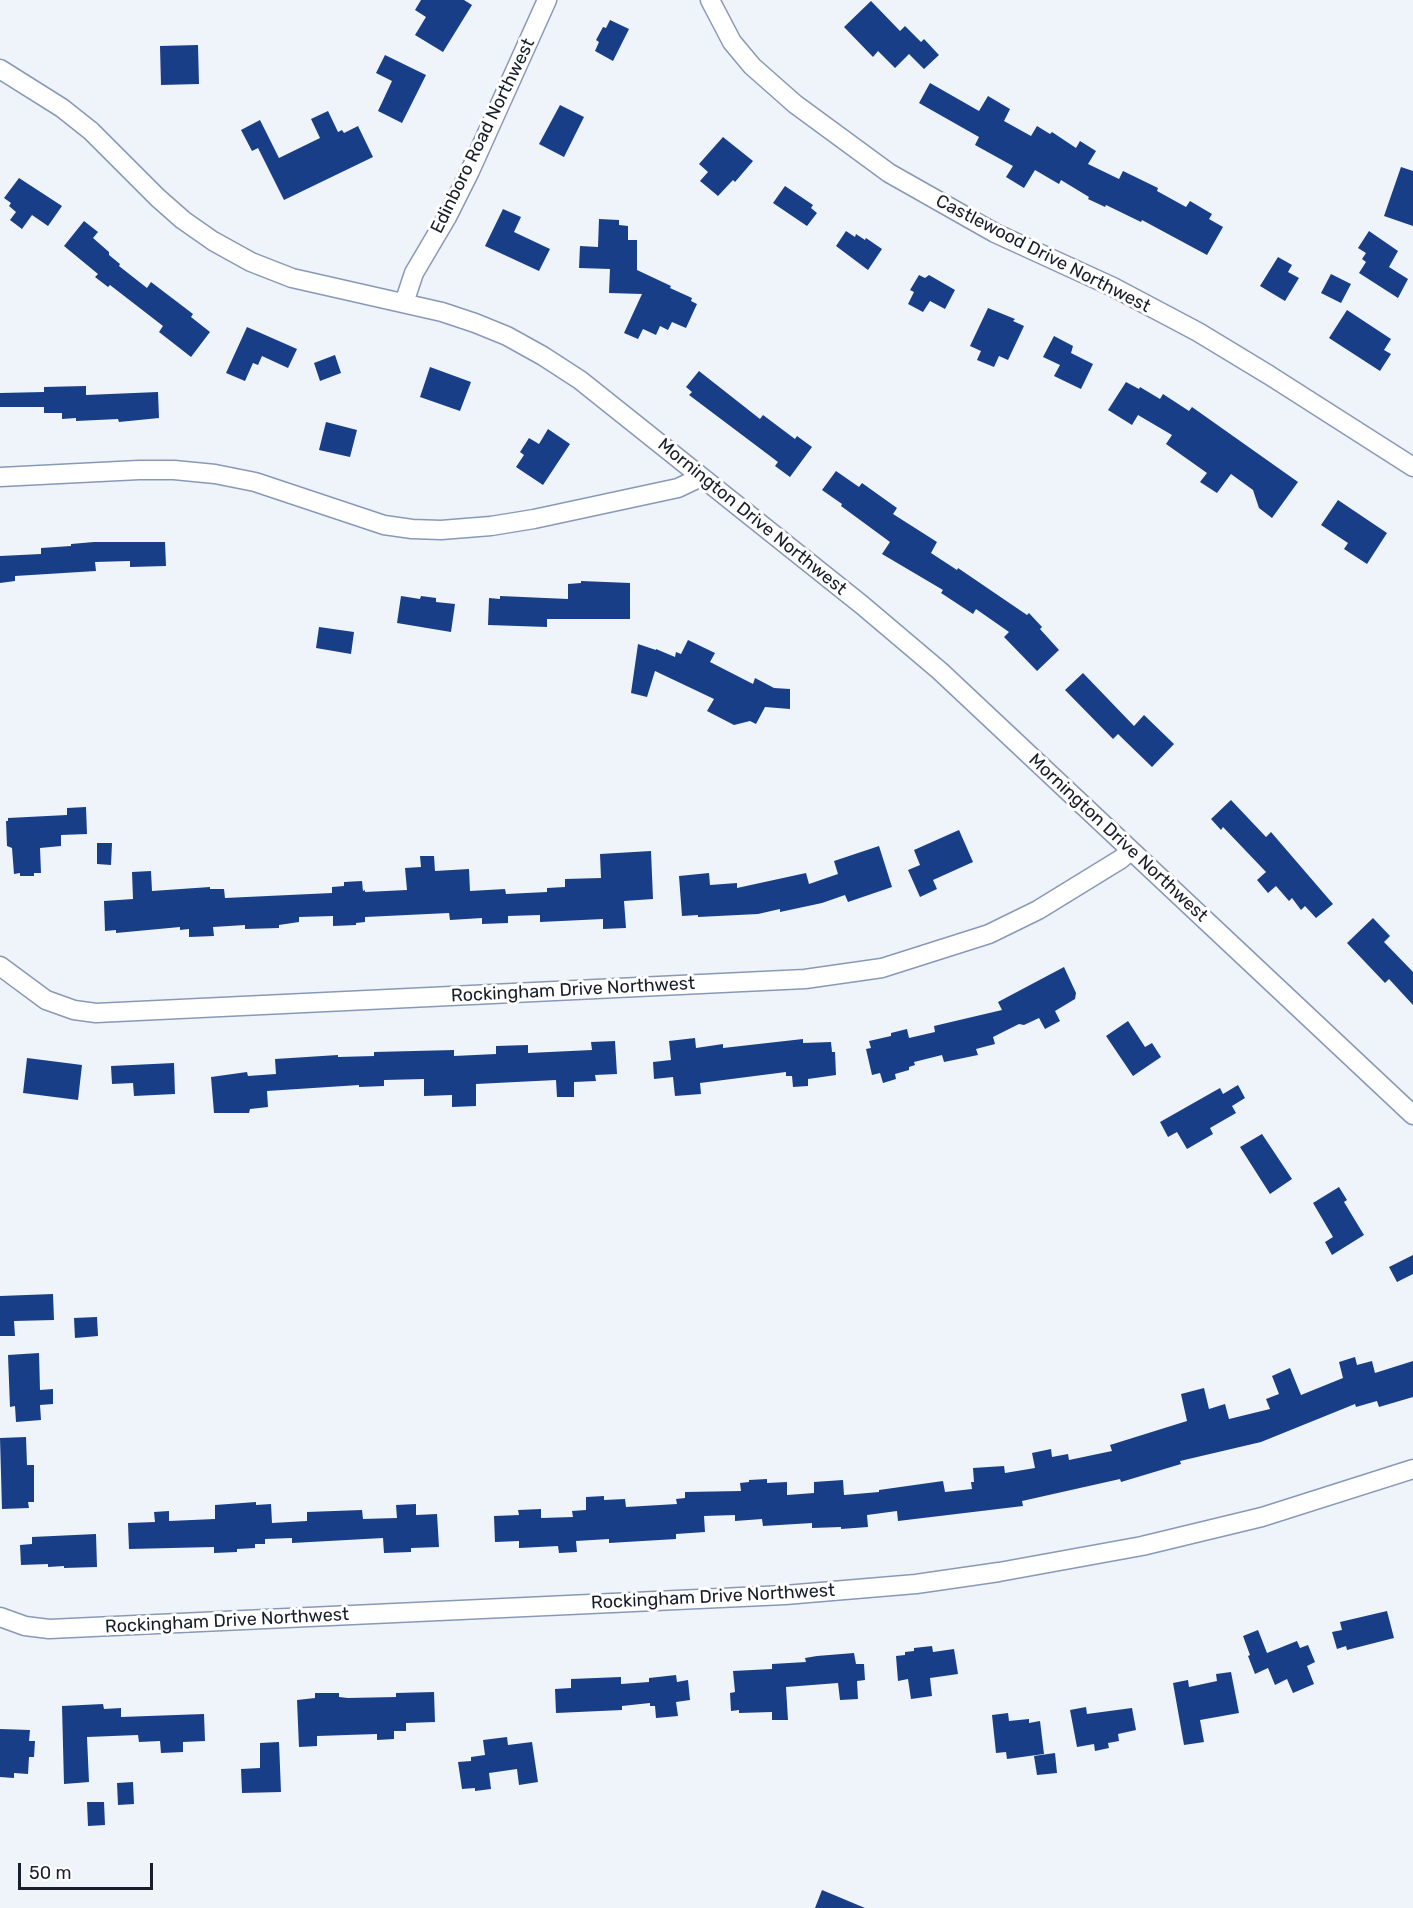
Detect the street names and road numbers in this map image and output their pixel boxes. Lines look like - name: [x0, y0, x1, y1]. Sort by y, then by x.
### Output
- street label: Edinboro Road Northwest: [426, 35, 540, 237]
- street label: Castlewood Drive Northwest: [932, 190, 1154, 318]
- street label: Mornington Drive Northwest: [653, 434, 851, 600]
- street label: Mornington Drive Northwest: [1024, 749, 1212, 927]
- street label: Rockingham Drive Northwest: [450, 973, 696, 1007]
- street label: Rockingham Drive Northwest: [590, 1580, 836, 1614]
- street label: Rockingham Drive Northwest: [104, 1604, 350, 1638]

